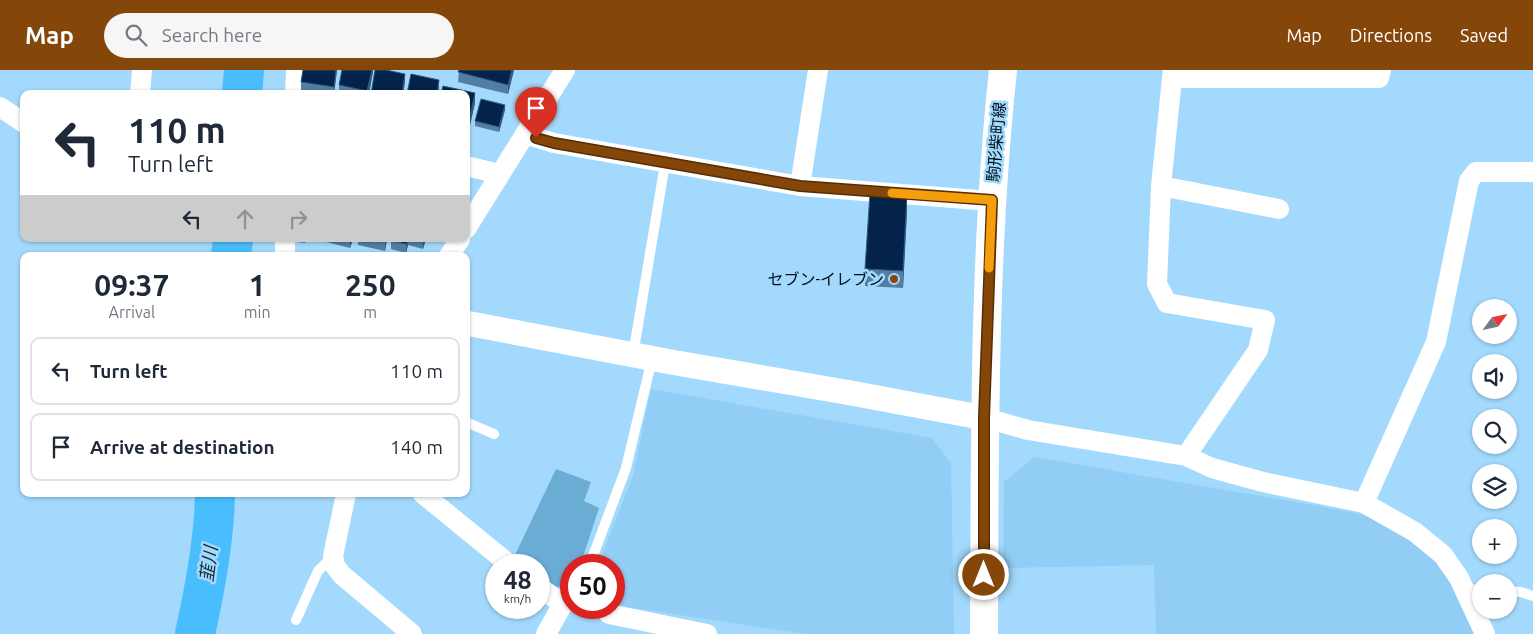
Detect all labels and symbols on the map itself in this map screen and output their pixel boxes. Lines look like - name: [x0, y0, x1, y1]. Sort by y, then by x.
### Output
- pin: [515, 87, 557, 138]
- street label: 駒形柴町線: [984, 101, 1008, 183]
- place label: セブン-イレブン: [767, 270, 884, 288]
- marker: セブン-イレブン: [888, 273, 900, 285]
- north arrow: [1472, 299, 1518, 344]
- water label: 韮川: [196, 543, 220, 583]
- position arrow: [957, 548, 1009, 600]
- speed limit sign: 50: [560, 554, 625, 619]

